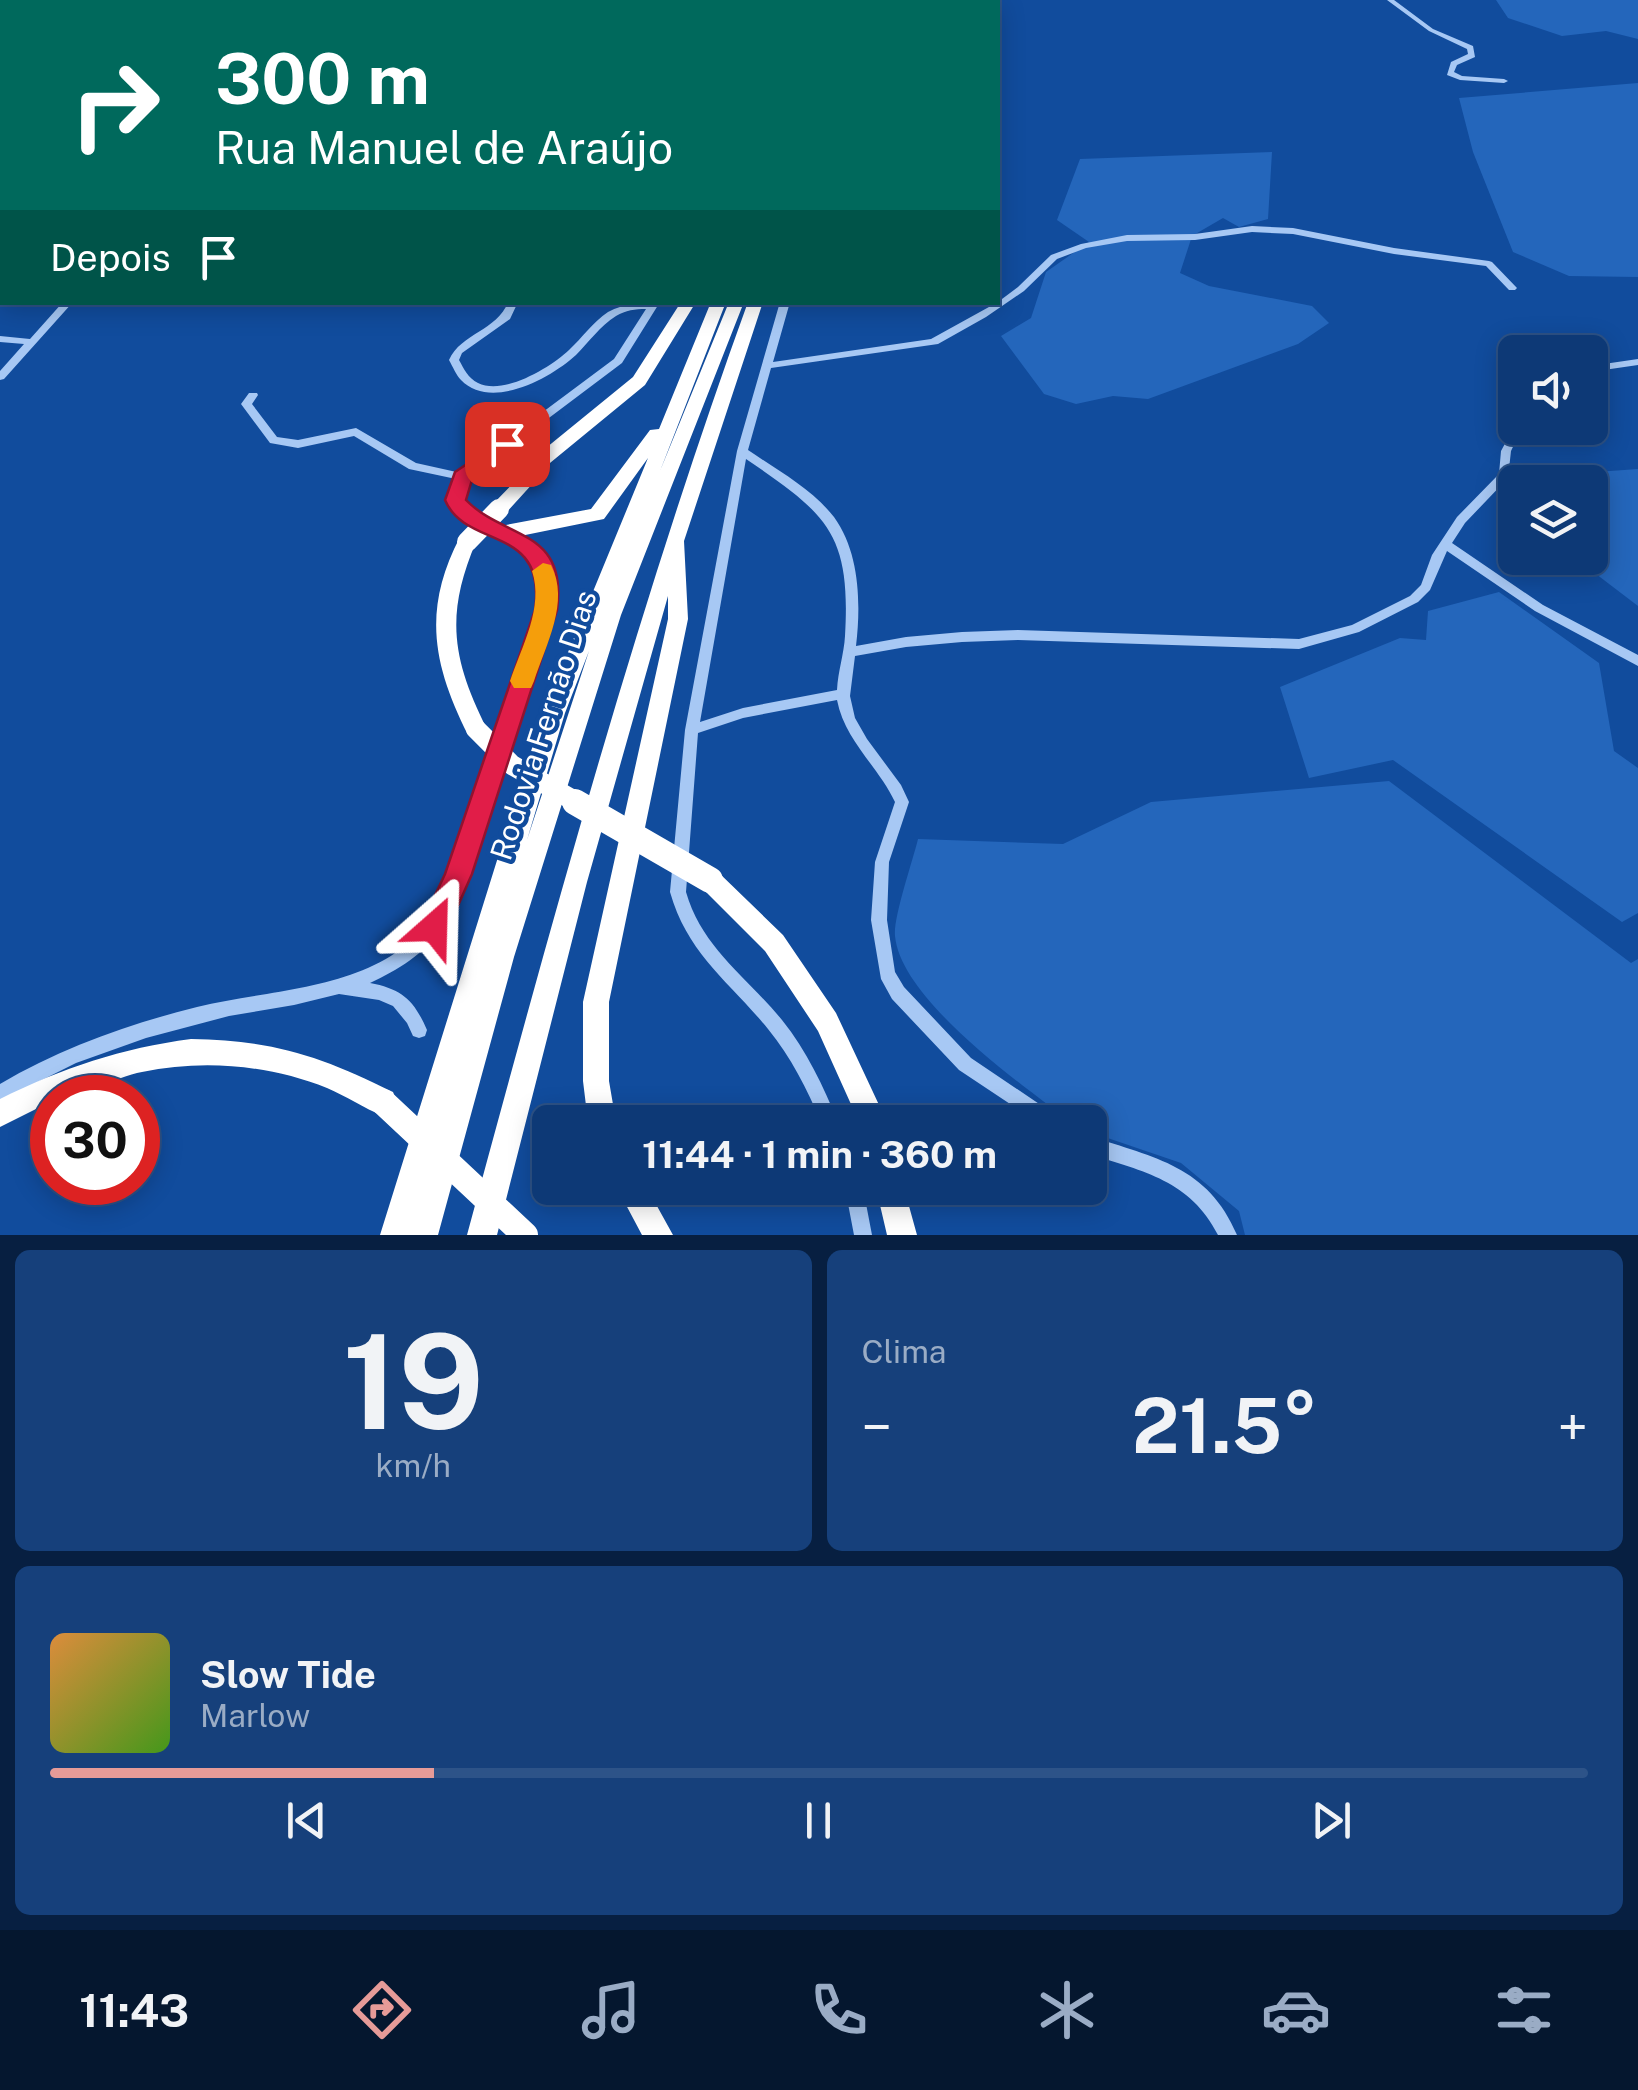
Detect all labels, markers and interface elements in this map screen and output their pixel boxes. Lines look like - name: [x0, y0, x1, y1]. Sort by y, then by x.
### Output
- text: 300 m: [215, 37, 430, 120]
- icon: right: [50, 40, 180, 170]
- text: Rua Manuel de Araújo: [215, 121, 673, 174]
- icon: arrive: [191, 230, 246, 285]
- text: Depois: [50, 235, 171, 280]
- map controls: [1498, 335, 1608, 575]
- button: sound: [1498, 335, 1608, 445]
- pin: [465, 402, 550, 487]
- icon: arrive: [480, 417, 535, 472]
- button: layers: [1498, 465, 1608, 575]
- street label: Rodovia Fernão Dias: [482, 586, 604, 864]
- position arrow: [382, 875, 486, 979]
- speed limit sign: 30: [30, 1075, 160, 1205]
- text: 11:44 · 1 min · 360 m: [642, 1132, 997, 1177]
- text: 19: [343, 1306, 484, 1458]
- text: Clima: [862, 1333, 947, 1370]
- text: 21.5°: [1132, 1382, 1318, 1470]
- text: −: [862, 1395, 892, 1459]
- text: +: [1558, 1395, 1588, 1459]
- text: km/h: [376, 1447, 451, 1484]
- text: Slow Tide: [200, 1652, 376, 1697]
- text: Marlow: [200, 1697, 310, 1734]
- icon: previous: [279, 1793, 334, 1848]
- icon: pause: [791, 1793, 846, 1848]
- icon: next: [1304, 1793, 1359, 1848]
- icon: directions: [347, 1975, 417, 2045]
- icon: music: [576, 1975, 646, 2045]
- icon: phone: [804, 1975, 874, 2045]
- icon: climate: [1032, 1975, 1102, 2045]
- icon: car: [1261, 1975, 1331, 2045]
- icon: filters: [1489, 1975, 1559, 2045]
- text: 11:43: [79, 1984, 189, 2037]

